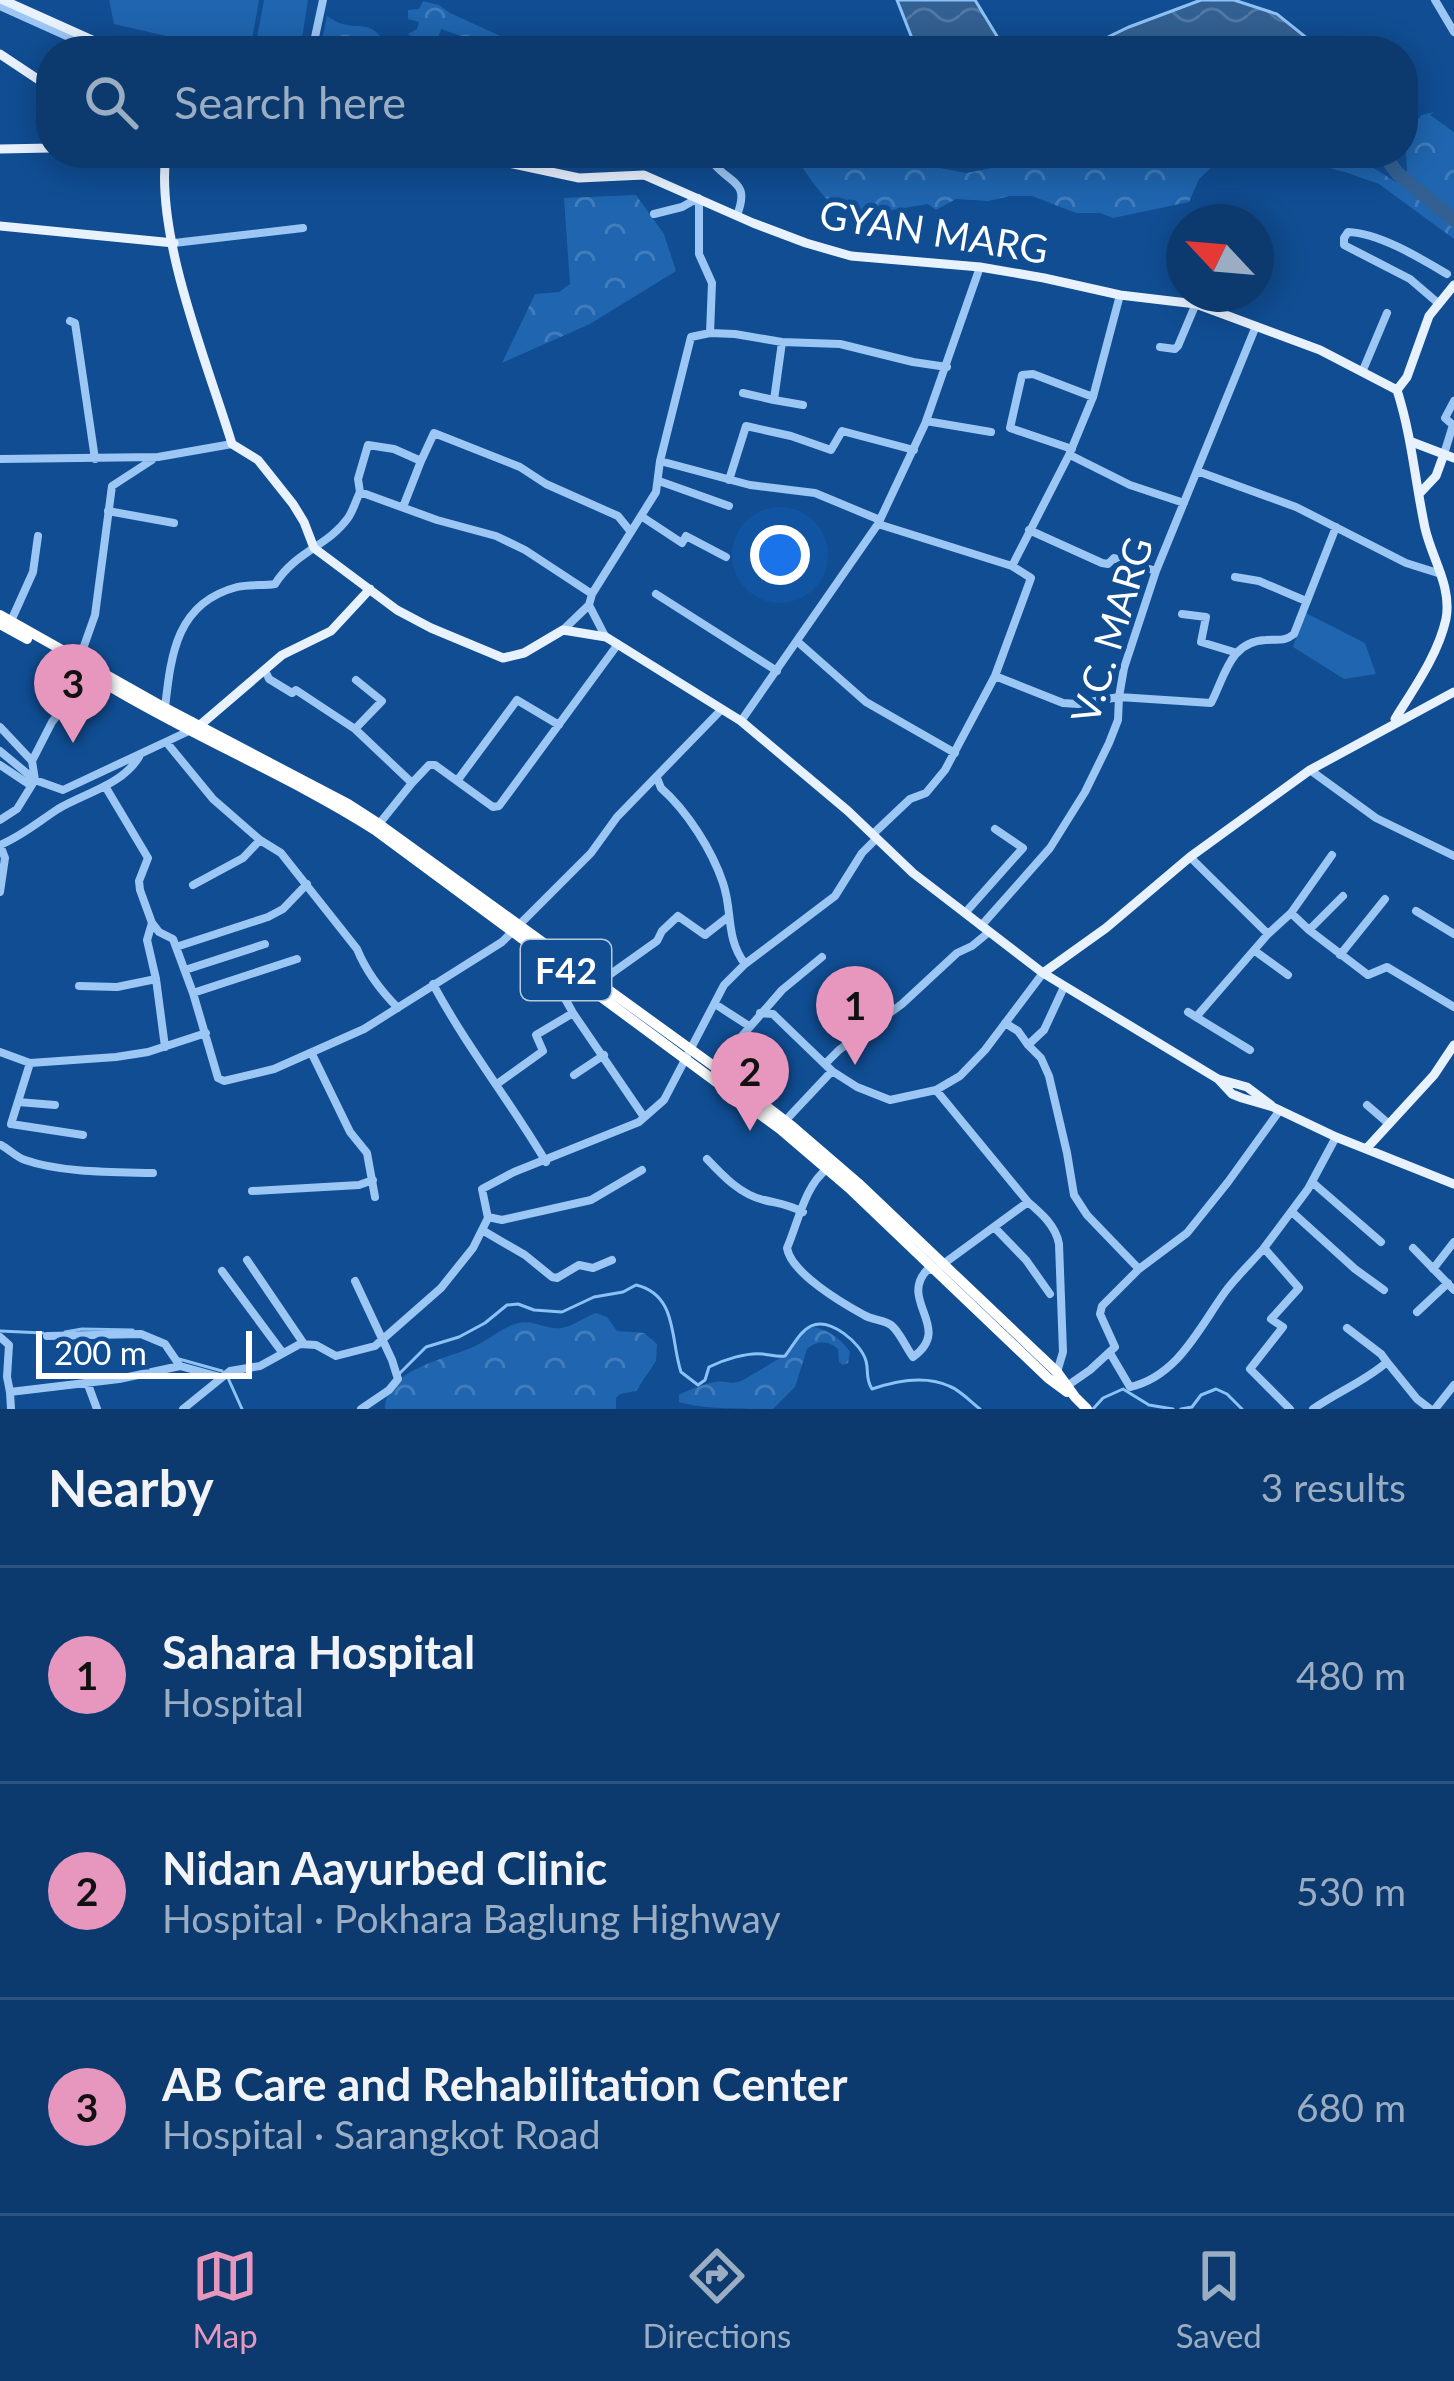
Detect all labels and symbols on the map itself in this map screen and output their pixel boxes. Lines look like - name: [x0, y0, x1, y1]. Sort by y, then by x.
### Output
- street label: GYAN MARG: [816, 190, 1052, 272]
- north arrow: [1166, 204, 1274, 312]
- your location: [750, 525, 810, 585]
- street label: V.C. MARG: [1061, 531, 1161, 729]
- pin: 3: [34, 644, 112, 743]
- road number: F42: [521, 940, 611, 1000]
- pin: 1: [816, 966, 894, 1065]
- pin: 2: [711, 1032, 789, 1131]
- scale bar: [36, 1325, 252, 1378]

